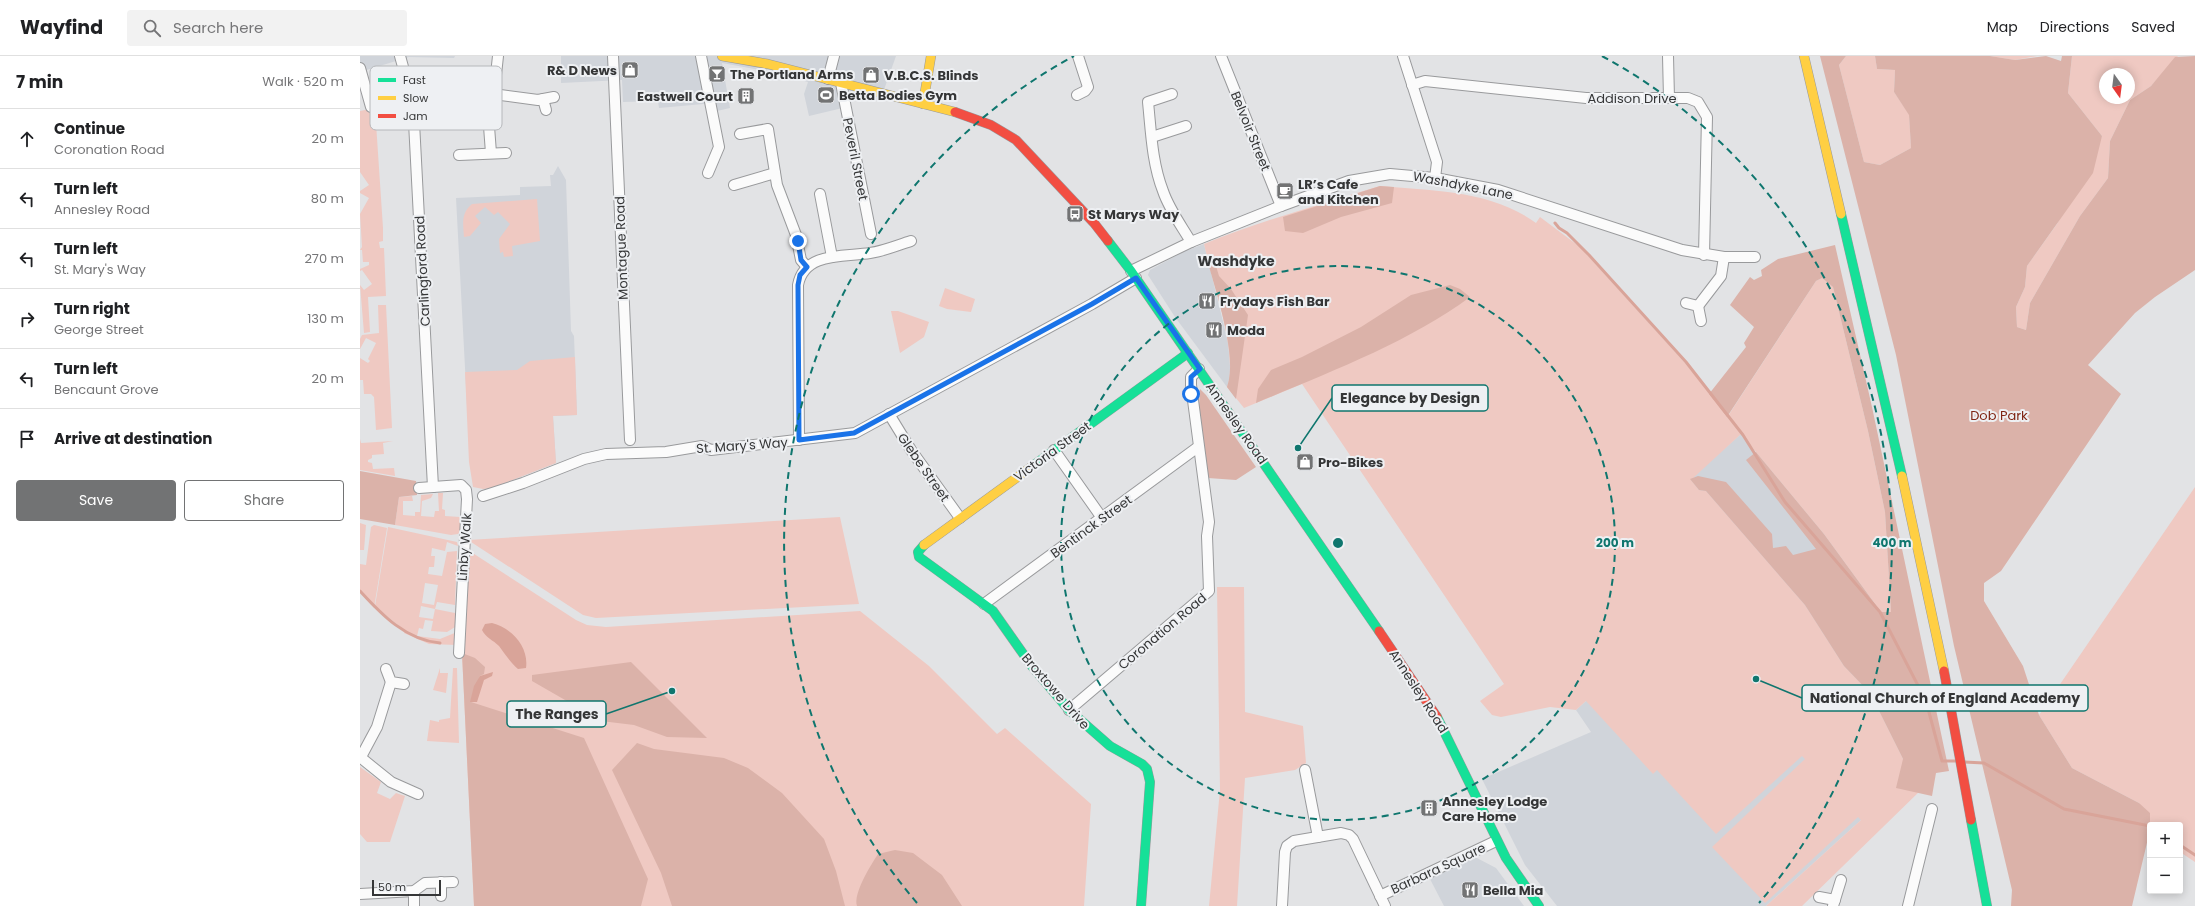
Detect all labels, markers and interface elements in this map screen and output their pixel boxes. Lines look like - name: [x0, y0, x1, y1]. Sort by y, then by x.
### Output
- search box: [127, 10, 407, 46]
- text: Wayfind: [20, 14, 103, 41]
- icon: search: [141, 17, 163, 39]
- text: Search here: [173, 17, 263, 38]
- text: Map: [1987, 17, 2018, 37]
- text: Directions: [2040, 17, 2109, 37]
- text: Saved: [2131, 17, 2175, 37]
- shop icon: R& D News: [620, 60, 640, 80]
- place label: R& D News: [547, 61, 617, 80]
- bar icon: The Portland Arms: [707, 64, 727, 84]
- place label: The Portland Arms: [730, 65, 854, 84]
- shop icon: V.B.C.S. Blinds: [861, 65, 881, 85]
- legend: [370, 66, 502, 130]
- place label: V.B.C.S. Blinds: [884, 66, 978, 85]
- north arrow: [2099, 68, 2135, 104]
- text: 7 min: [16, 70, 63, 94]
- text: Walk · 520 m: [262, 72, 344, 91]
- text: Fast: [403, 72, 426, 88]
- sports icon: Betta Bodies Gym: [816, 85, 836, 105]
- building icon: Eastwell Court: [736, 86, 756, 106]
- place label: Betta Bodies Gym: [839, 86, 957, 105]
- place label: Eastwell Court: [637, 87, 733, 106]
- street label: Belvoir Street: [1226, 88, 1275, 174]
- street label: Addison Drive: [1587, 89, 1677, 108]
- text: Slow: [403, 90, 428, 106]
- text: Jam: [403, 108, 428, 124]
- street label: Peveril Street: [838, 116, 873, 202]
- text: Continue: [54, 118, 125, 139]
- icon: ahead: [16, 128, 38, 150]
- text: 20 m: [311, 129, 344, 148]
- text: Coronation Road: [54, 140, 164, 159]
- street label: Washdyke Lane: [1411, 166, 1515, 205]
- place label: LR’s Cafe and Kitchen: [1298, 175, 1379, 209]
- text: Turn left: [54, 178, 118, 199]
- cafe icon: LR’s Cafe and Kitchen: [1275, 181, 1295, 201]
- icon: left: [16, 188, 38, 210]
- text: 80 m: [311, 189, 344, 208]
- street label: Montague Road: [610, 196, 633, 300]
- text: Annesley Road: [54, 200, 150, 219]
- bus stop icon: St Marys Way: [1065, 204, 1085, 224]
- place label: St Marys Way: [1088, 205, 1180, 224]
- street label: Carlingford Road: [410, 215, 435, 327]
- route end: [789, 232, 807, 250]
- text: Turn left: [54, 238, 118, 259]
- icon: left: [16, 248, 38, 270]
- text: 270 m: [304, 249, 344, 268]
- district label: Washdyke: [1197, 251, 1275, 271]
- text: St. Mary's Way: [54, 260, 146, 279]
- restaurant icon: Frydays Fish Bar: [1197, 291, 1217, 311]
- place label: Frydays Fish Bar: [1220, 292, 1330, 311]
- text: Turn right: [54, 298, 130, 319]
- icon: right: [16, 308, 38, 330]
- text: 130 m: [307, 309, 344, 328]
- text: George Street: [54, 320, 144, 339]
- restaurant icon: Moda: [1204, 320, 1224, 340]
- place label: Moda: [1227, 321, 1265, 340]
- text: Turn left: [54, 358, 118, 379]
- icon: left: [16, 368, 38, 390]
- text: 20 m: [311, 369, 344, 388]
- street label: Annesley Road: [1201, 378, 1272, 468]
- text: Bencaunt Grove: [54, 380, 159, 399]
- route start: [1182, 385, 1200, 403]
- callout: Elegance by Design: [1332, 385, 1488, 411]
- text: Elegance by Design: [1340, 388, 1480, 408]
- park label: Dob Park: [1970, 406, 2028, 425]
- street label: Victoria Street: [1010, 417, 1095, 486]
- icon: arrive: [16, 428, 38, 450]
- text: Arrive at destination: [54, 428, 212, 449]
- street label: Glebe Street: [893, 429, 954, 506]
- street label: St. Mary's Way: [696, 433, 789, 458]
- shop icon: Pro-Bikes: [1295, 452, 1315, 472]
- place label: Pro-Bikes: [1318, 453, 1383, 472]
- button: Save: [16, 480, 176, 521]
- button: Share: [184, 480, 344, 521]
- street label: Bentinck Street: [1047, 490, 1136, 563]
- street label: Linby Walk: [453, 512, 476, 582]
- text: 200 m: [1596, 534, 1634, 551]
- text: 400 m: [1872, 534, 1912, 551]
- centre of rings: [1331, 536, 1345, 550]
- street label: Coronation Road: [1114, 589, 1211, 674]
- street label: Annesley Road: [1384, 646, 1453, 737]
- street label: Broxtowe Drive: [1017, 649, 1094, 733]
- callout: National Church of England Academy: [1802, 685, 2088, 711]
- text: National Church of England Academy: [1810, 688, 2080, 708]
- callout: The Ranges: [507, 701, 606, 727]
- text: The Ranges: [515, 704, 599, 724]
- place label: Annesley Lodge Care Home: [1442, 792, 1547, 826]
- building icon: Annesley Lodge Care Home: [1419, 798, 1439, 818]
- map controls: [2147, 822, 2183, 894]
- button: +: [2147, 822, 2183, 858]
- street label: Barbara Square: [1388, 838, 1489, 899]
- button: −: [2147, 858, 2183, 894]
- scale bar: [372, 878, 441, 897]
- text: 50 m: [378, 879, 406, 895]
- restaurant icon: Bella Mia: [1460, 880, 1480, 900]
- place label: Bella Mia: [1483, 881, 1544, 900]

